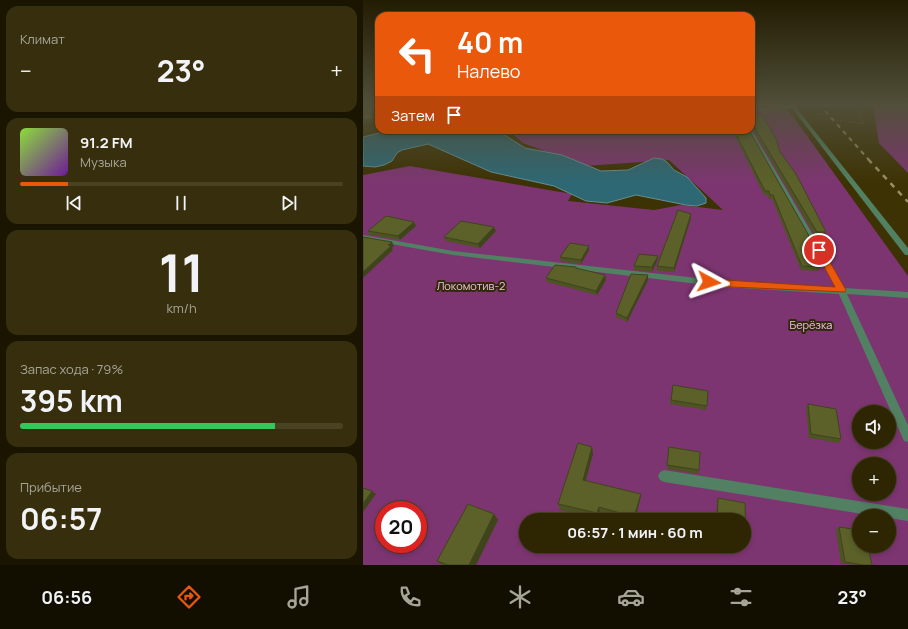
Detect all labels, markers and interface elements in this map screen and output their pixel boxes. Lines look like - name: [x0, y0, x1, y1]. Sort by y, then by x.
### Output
- text: 40 m: [457, 23, 523, 61]
- icon: left: [391, 28, 443, 80]
- text: Климат: [20, 30, 65, 48]
- text: 23°: [157, 50, 206, 91]
- text: −: [20, 56, 32, 86]
- text: +: [330, 56, 343, 86]
- text: Налево: [457, 59, 521, 83]
- icon: arrive: [443, 104, 465, 126]
- text: Затем: [391, 105, 435, 126]
- text: 91.2 FM: [80, 132, 132, 153]
- text: Музыка: [80, 153, 127, 171]
- icon: previous: [63, 192, 85, 214]
- icon: pause: [170, 192, 192, 214]
- icon: next: [278, 192, 300, 214]
- pin: [802, 233, 836, 267]
- text: 11: [159, 237, 204, 308]
- icon: arrive: [808, 239, 830, 261]
- position arrow: [688, 261, 730, 303]
- park label: Локомотив-2: [437, 278, 505, 293]
- text: km/h: [166, 299, 197, 317]
- park label: Берёзка: [790, 317, 832, 332]
- text: Запас хода · 79%: [20, 360, 123, 378]
- text: 395 km: [20, 380, 123, 421]
- map controls: [852, 405, 896, 553]
- button: sound: [852, 405, 896, 449]
- button: +: [852, 457, 896, 501]
- text: Прибытие: [20, 478, 82, 496]
- text: 06:57: [20, 498, 102, 539]
- speed limit sign: 20: [375, 501, 427, 553]
- button: −: [852, 509, 896, 553]
- text: 06:57 · 1 мин · 60 m: [567, 522, 703, 543]
- icon: directions: [175, 583, 203, 611]
- icon: music: [285, 583, 313, 611]
- icon: phone: [396, 583, 424, 611]
- icon: climate: [506, 583, 534, 611]
- icon: car: [617, 583, 645, 611]
- icon: filters: [727, 583, 755, 611]
- text: 06:56: [41, 585, 92, 609]
- text: 23°: [837, 585, 867, 609]

